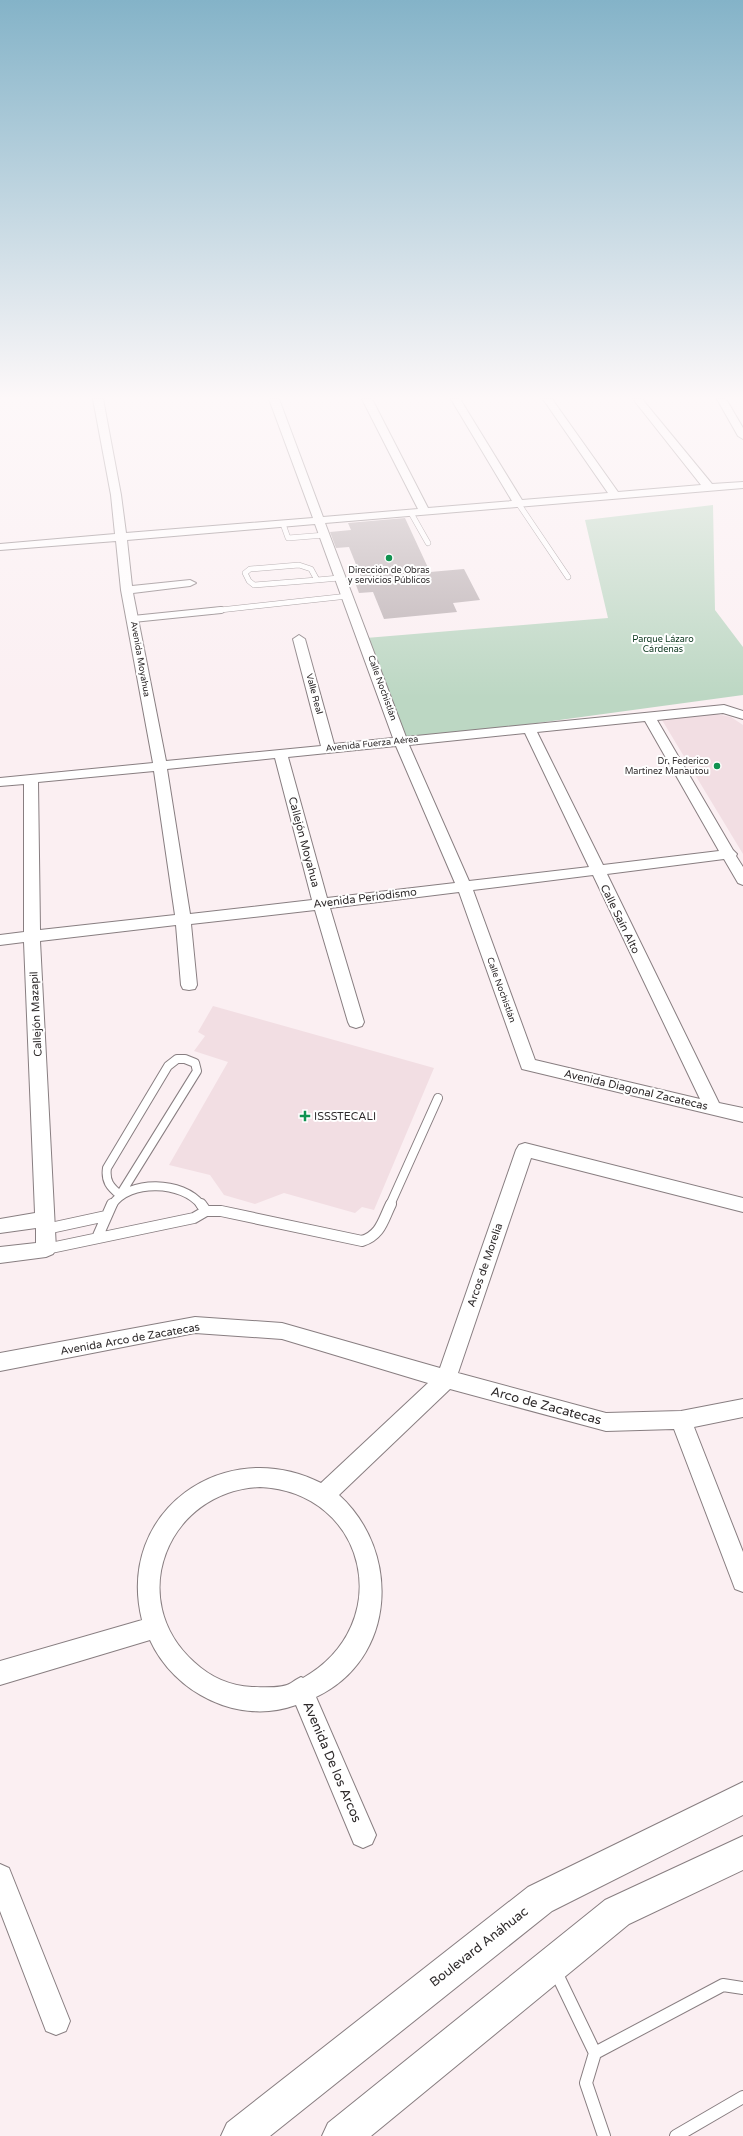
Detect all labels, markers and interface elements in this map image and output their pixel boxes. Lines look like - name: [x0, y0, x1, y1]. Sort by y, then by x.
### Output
- marker: Dirección de Obras y servicios Públicos: [384, 553, 394, 563]
- place label: Dirección de Obras y servicios Públicos: [348, 565, 430, 586]
- street label: Avenida Moyahua: [128, 620, 152, 698]
- park label: Parque Lázaro Cárdenas: [632, 634, 694, 655]
- street label: Calle Nochistlán: [365, 654, 399, 722]
- street label: Valle Real: [303, 673, 325, 715]
- street label: Avenida Fuerza Aérea: [325, 734, 419, 754]
- place label: Dr. Federico Martinez Manautou: [625, 756, 710, 777]
- marker: Dr. Federico Martinez Manautou: [712, 761, 722, 771]
- street label: Callejón Moyahua: [286, 795, 322, 889]
- street label: Calle Saín Alto: [598, 882, 642, 956]
- street label: Avenida Periodismo: [313, 885, 418, 911]
- street label: Calle Nochistlán: [484, 956, 518, 1024]
- street label: Callejón Mazapil: [27, 971, 45, 1057]
- street label: Avenida Diagonal Zacatecas: [563, 1067, 709, 1113]
- marker: ISSSTECALI: [299, 1110, 311, 1122]
- place label: ISSSTECALI: [314, 1110, 376, 1123]
- street label: Arcos de Morelia: [465, 1221, 505, 1309]
- street label: Avenida Arco de Zacatecas: [59, 1320, 201, 1358]
- street label: Arco de Zacatecas: [489, 1384, 603, 1428]
- street label: Avenida De los Arcos: [299, 1699, 365, 1825]
- street label: Boulevard Anáhuac: [427, 1904, 532, 1990]

